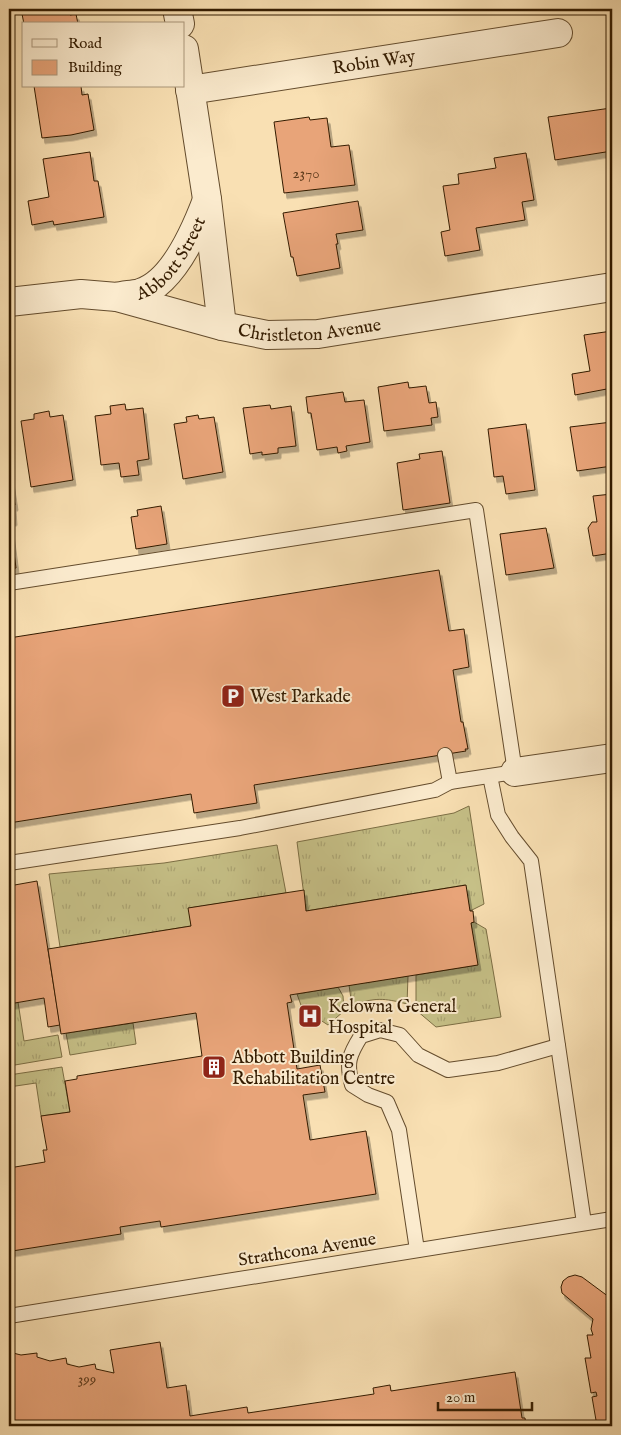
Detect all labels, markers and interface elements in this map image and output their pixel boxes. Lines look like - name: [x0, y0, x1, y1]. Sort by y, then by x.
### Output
- legend: [22, 22, 185, 88]
- text: Road: [68, 34, 103, 53]
- street label: Robin Way: [331, 45, 417, 81]
- text: Building: [68, 58, 123, 77]
- house number: 2370: [292, 164, 320, 183]
- street label: Abbott Street: [132, 214, 212, 307]
- street label: Christleton Avenue: [236, 314, 383, 348]
- parking icon: West Parkade: [220, 683, 246, 709]
- place label: West Parkade: [250, 686, 351, 709]
- place label: Kelowna General Hospital: [328, 996, 457, 1040]
- hospital icon: Kelowna General Hospital: [297, 1003, 323, 1029]
- place label: Abbott Building Rehabilitation Centre: [231, 1047, 395, 1091]
- building icon: Abbott Building Rehabilitation Centre: [201, 1054, 227, 1080]
- street label: Strathcona Avenue: [237, 1228, 378, 1273]
- house number: 399: [78, 1370, 96, 1389]
- scale bar: [438, 1380, 532, 1412]
- text: 20 m: [446, 1388, 476, 1407]

